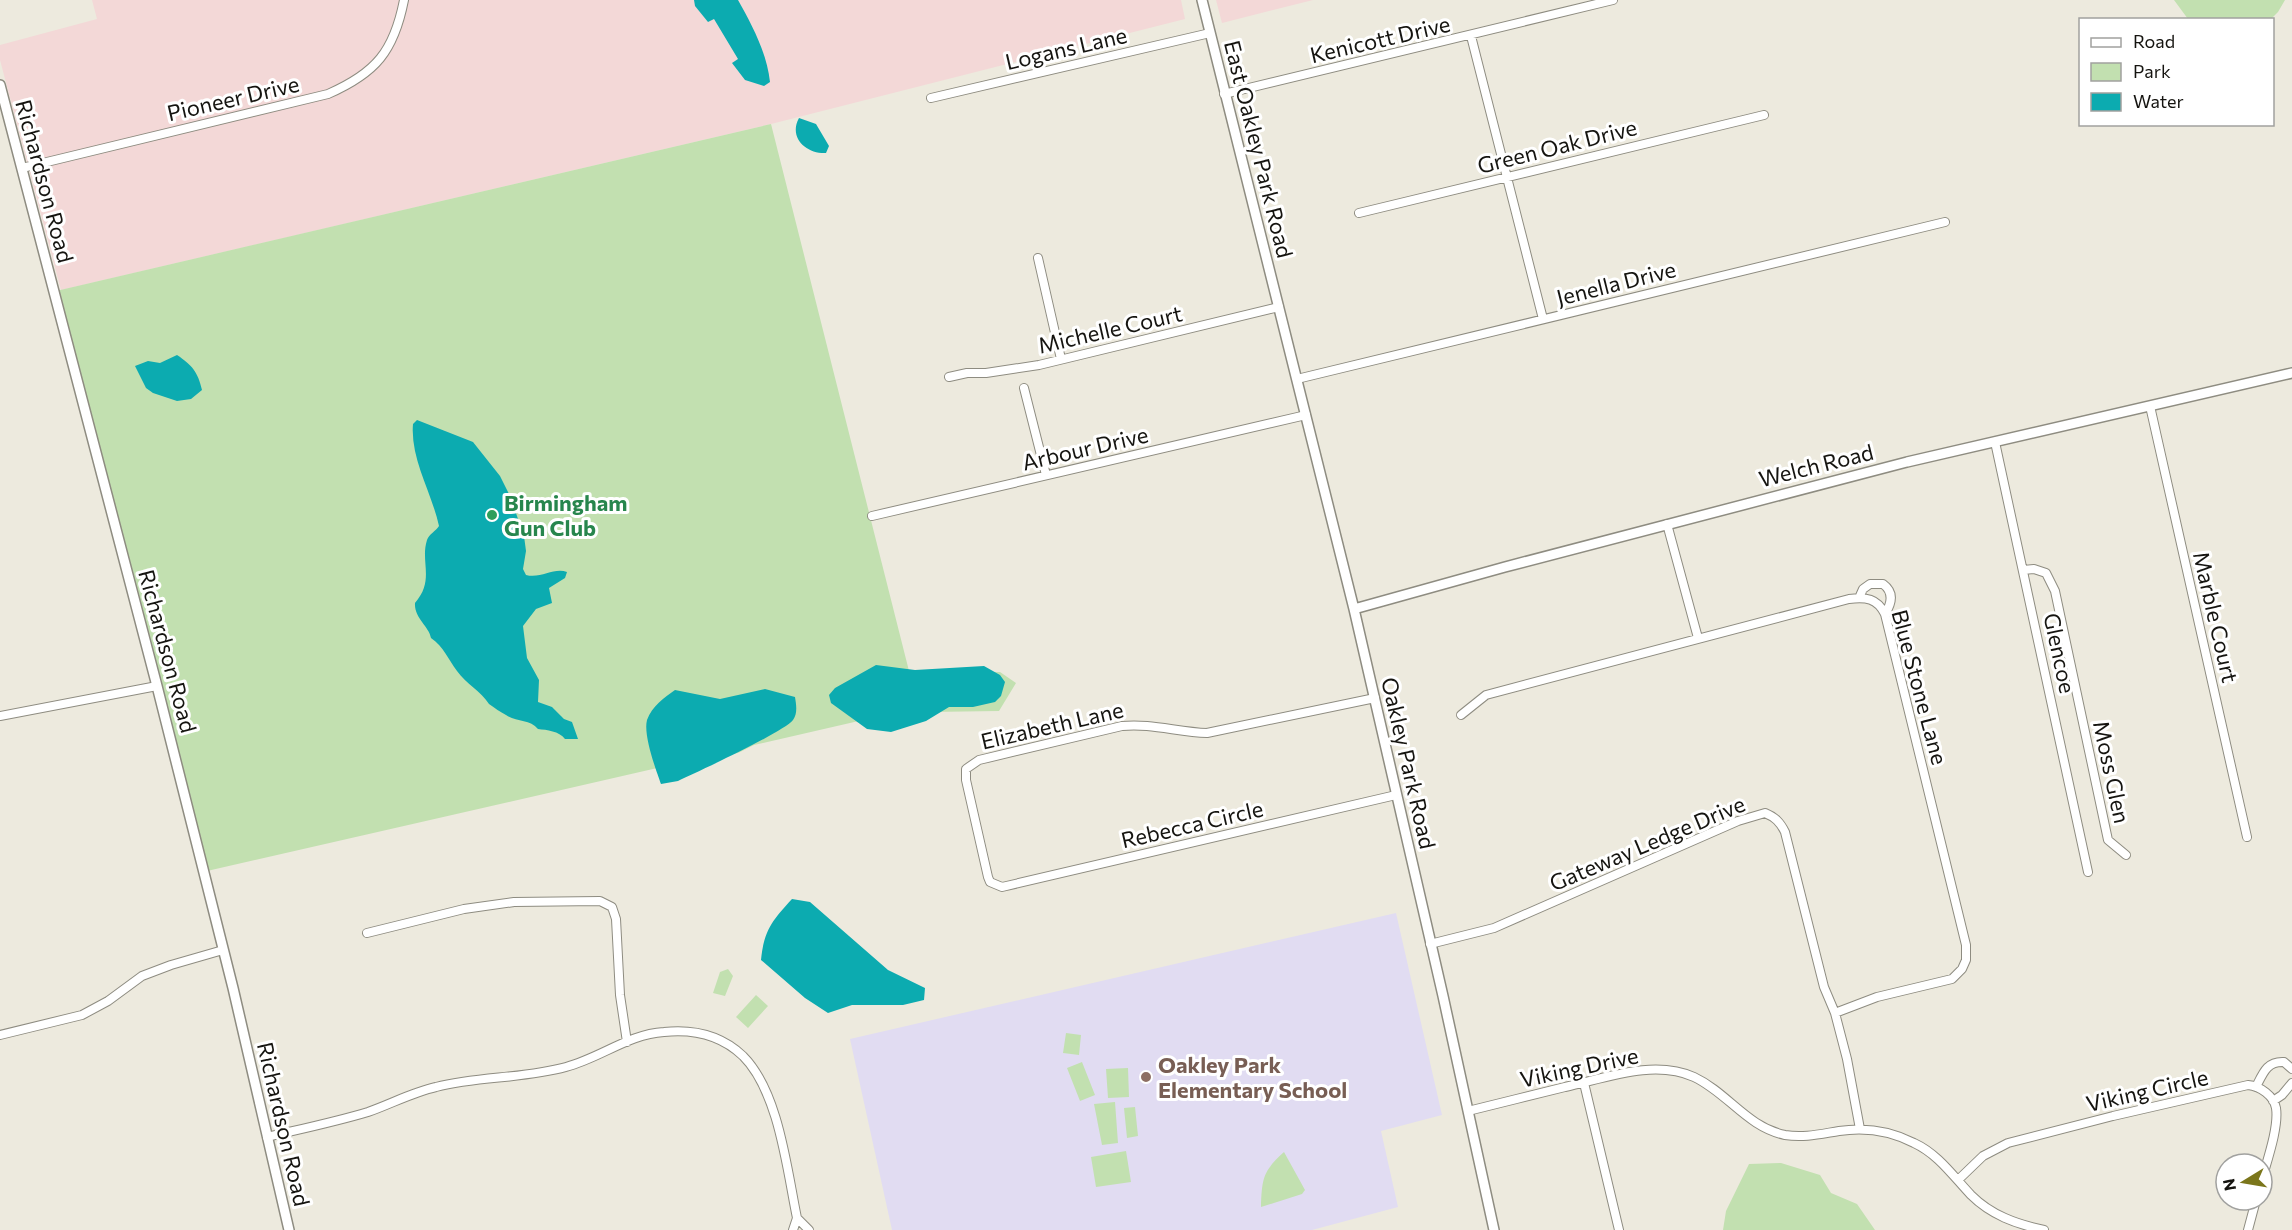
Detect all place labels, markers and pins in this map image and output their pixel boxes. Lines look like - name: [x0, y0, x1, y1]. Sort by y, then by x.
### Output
- place label: Birmingham Gun Club: [504, 489, 627, 541]
- marker: Birmingham Gun Club: [485, 508, 499, 522]
- place label: Oakley Park Elementary School: [1158, 1051, 1347, 1103]
- marker: Oakley Park Elementary School: [1139, 1070, 1153, 1084]

